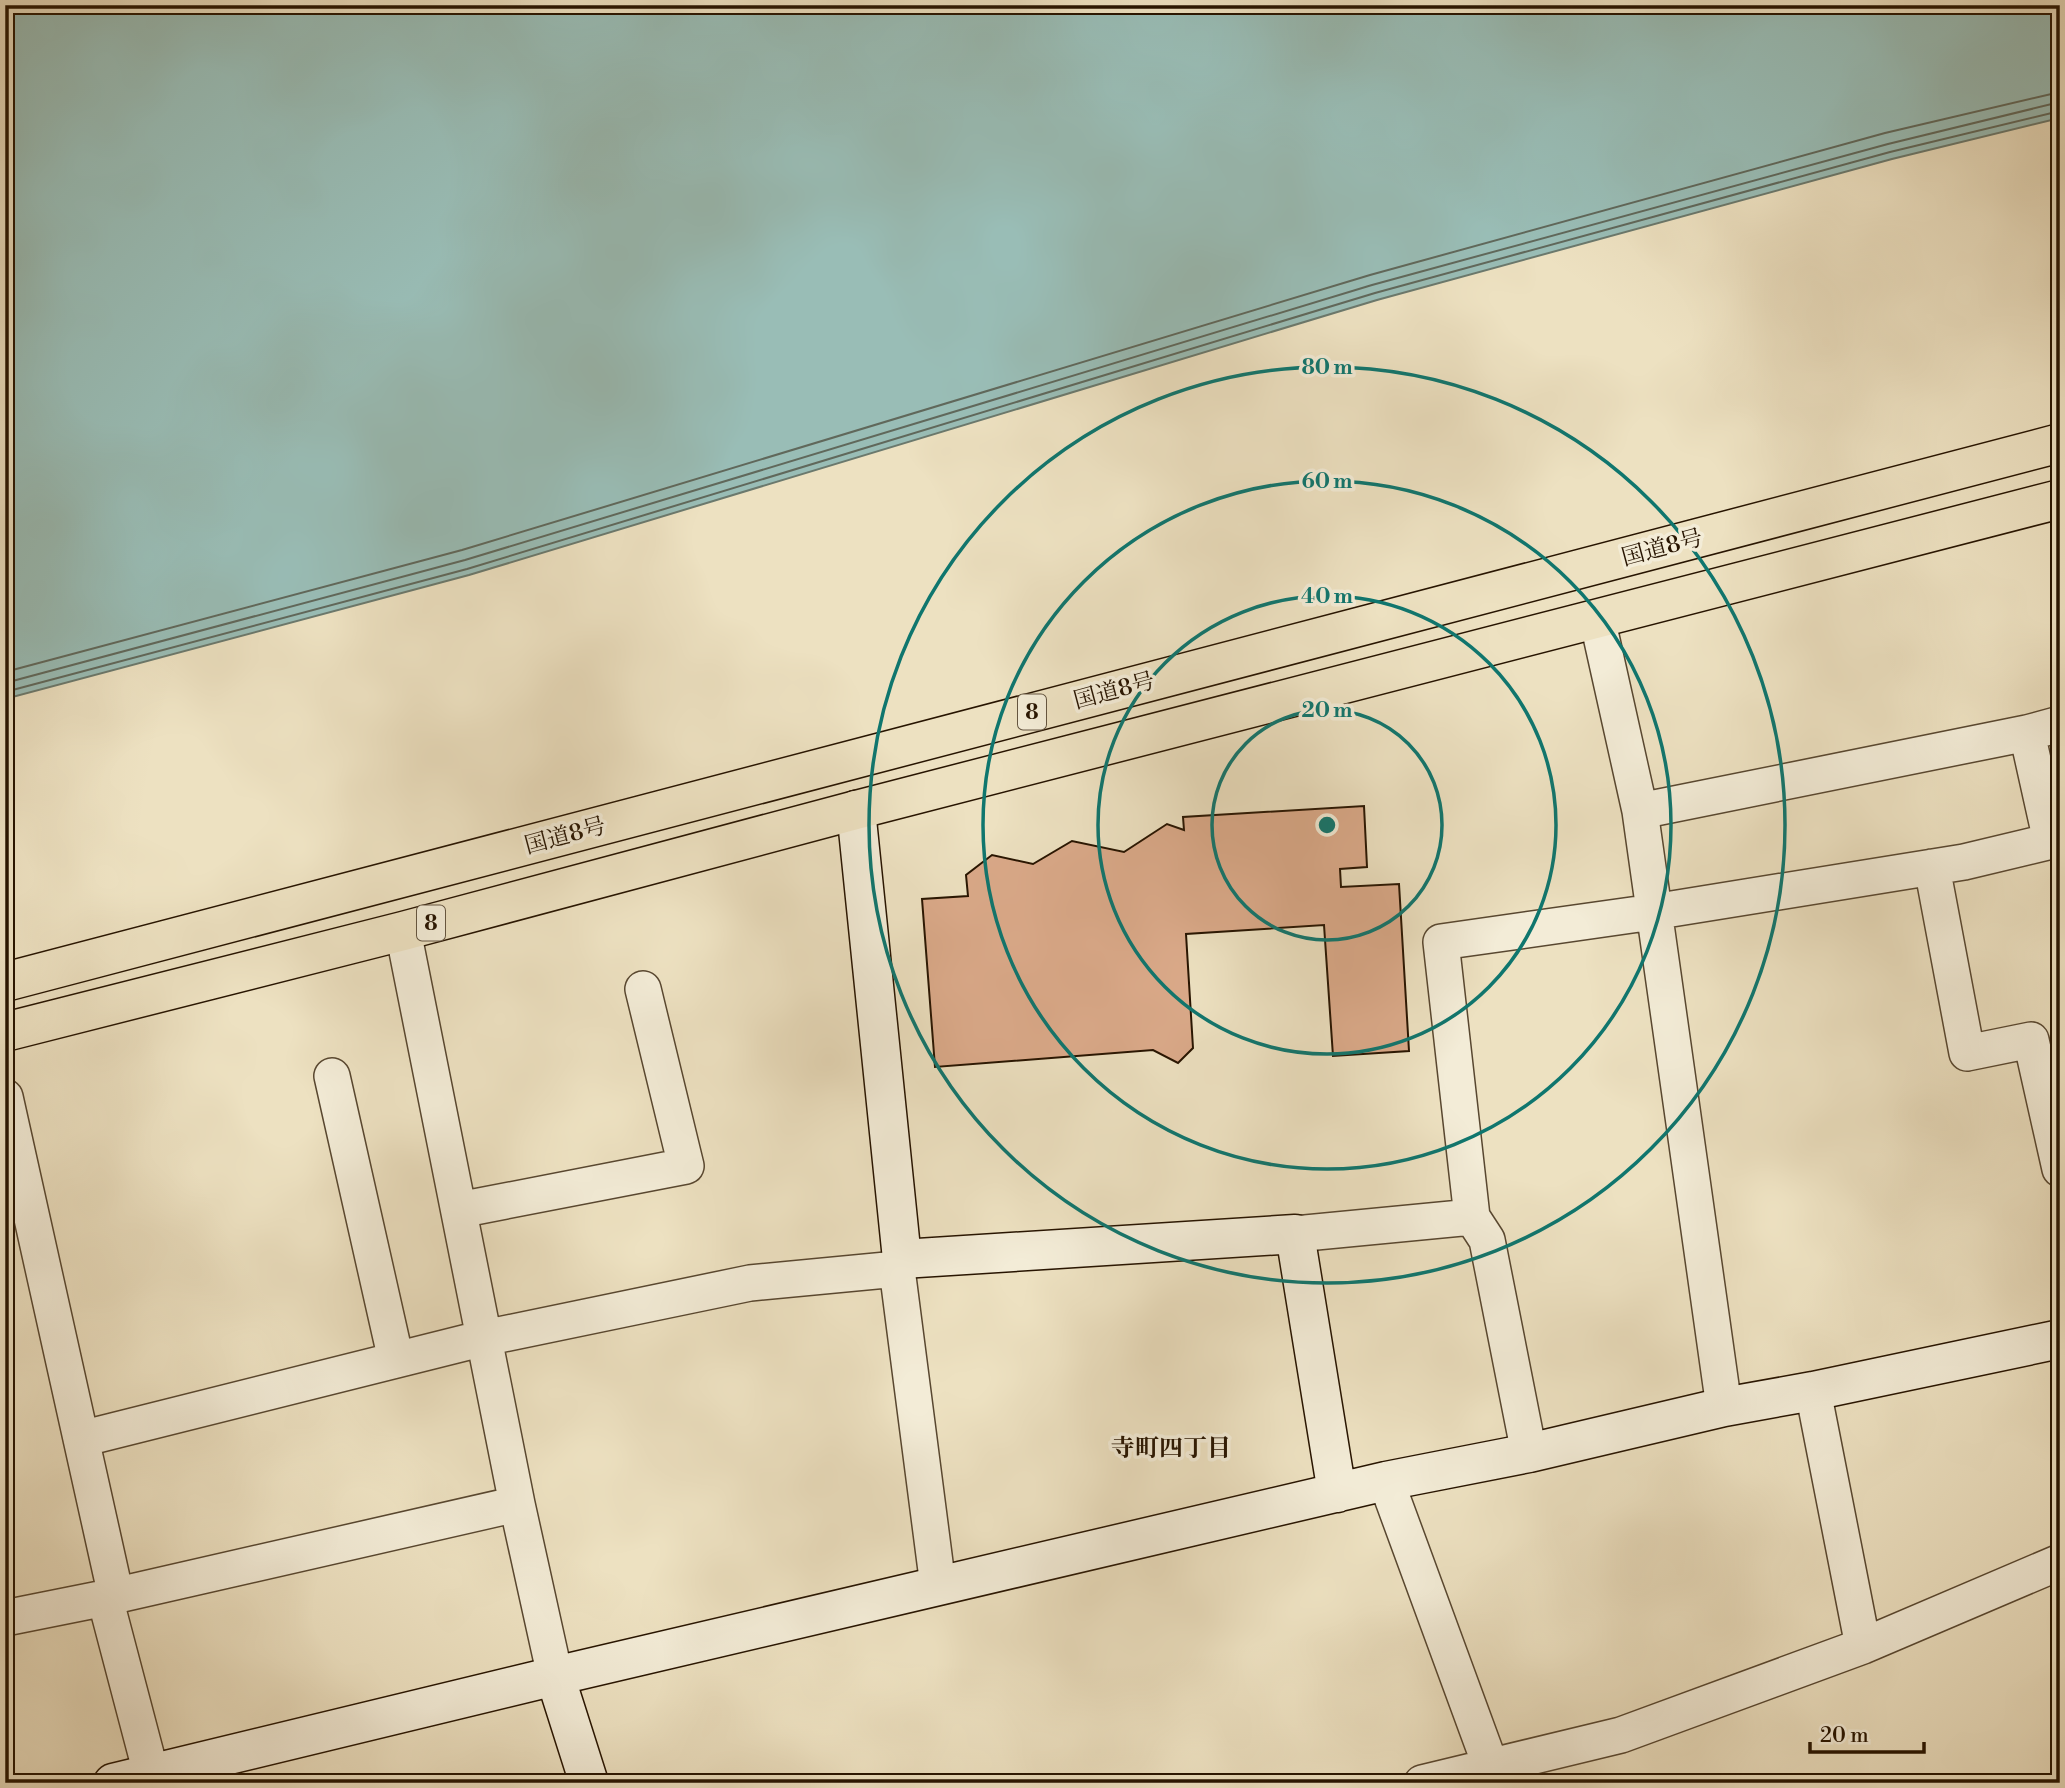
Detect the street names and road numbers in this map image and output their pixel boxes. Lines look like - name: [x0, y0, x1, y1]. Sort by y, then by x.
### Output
- street label: 国道8号: [1618, 524, 1706, 572]
- street label: 国道8号: [1070, 667, 1158, 715]
- road number: 8: [1018, 694, 1046, 730]
- street label: 国道8号: [521, 812, 609, 860]
- road number: 8: [417, 906, 445, 940]

